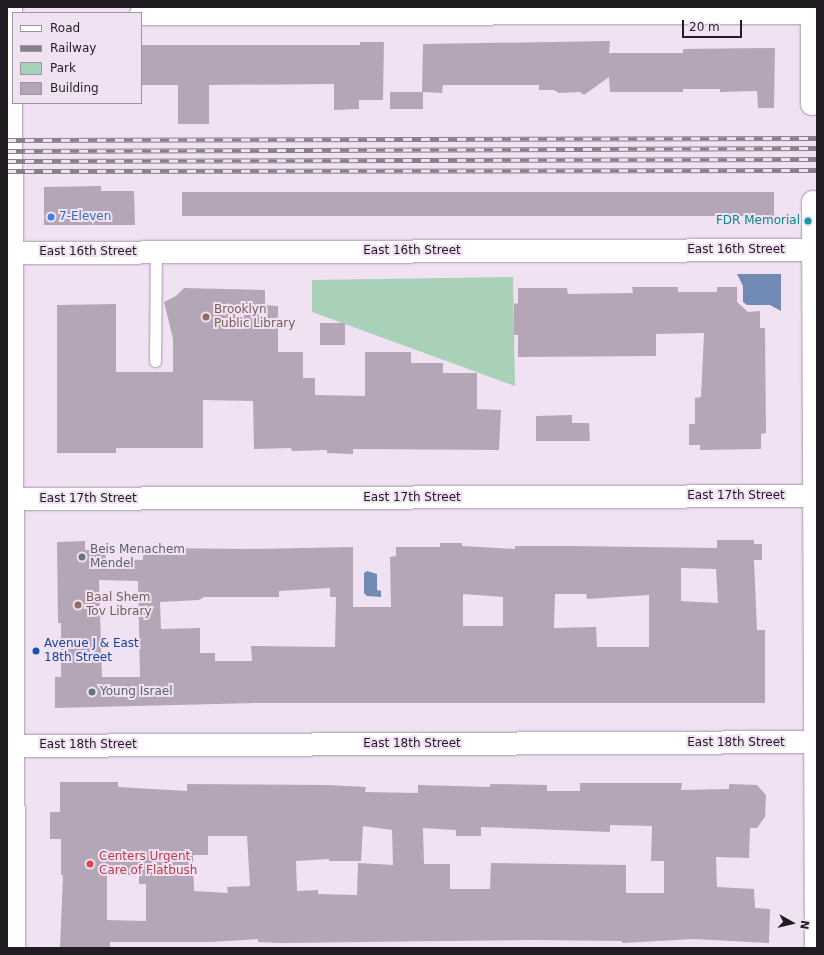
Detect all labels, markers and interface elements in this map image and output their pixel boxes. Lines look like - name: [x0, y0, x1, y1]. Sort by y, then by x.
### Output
- legend: [12, 12, 142, 104]
- scale bar: [684, 12, 744, 38]
- text: 20 m: [689, 20, 720, 34]
- text: Road: [50, 21, 80, 35]
- text: Railway: [50, 41, 96, 55]
- text: Park: [50, 61, 76, 75]
- text: Building: [50, 81, 99, 95]
- place label: 7-Eleven: [59, 210, 111, 224]
- marker: 7-Eleven: [46, 212, 56, 222]
- place label: FDR Memorial: [716, 214, 800, 228]
- marker: FDR Memorial: [803, 216, 813, 226]
- street label: East 16th Street: [687, 243, 785, 257]
- street label: East 16th Street: [363, 244, 461, 258]
- street label: East 16th Street: [39, 245, 137, 259]
- place label: Brooklyn Public Library: [214, 303, 295, 331]
- marker: Brooklyn Public Library: [201, 312, 211, 322]
- street label: East 17th Street: [687, 489, 785, 503]
- street label: East 17th Street: [363, 491, 461, 505]
- street label: East 17th Street: [39, 492, 137, 506]
- place label: Beis Menachem Mendel: [90, 543, 185, 571]
- marker: Beis Menachem Mendel: [77, 552, 87, 562]
- place label: Baal Shem Tov Library: [86, 591, 152, 619]
- marker: Baal Shem Tov Library: [73, 600, 83, 610]
- place label: Avenue J & East 18th Street: [44, 637, 139, 665]
- marker: Avenue J & East 18th Street: [31, 646, 41, 656]
- place label: Young Israel: [100, 685, 173, 699]
- marker: Young Israel: [87, 687, 97, 697]
- street label: East 18th Street: [687, 736, 785, 750]
- street label: East 18th Street: [363, 737, 461, 751]
- street label: East 18th Street: [39, 738, 137, 752]
- place label: Centers Urgent Care of Flatbush: [99, 850, 197, 878]
- marker: Centers Urgent Care of Flatbush: [84, 858, 96, 870]
- north arrow: [772, 903, 812, 943]
- text: N: [797, 919, 811, 930]

